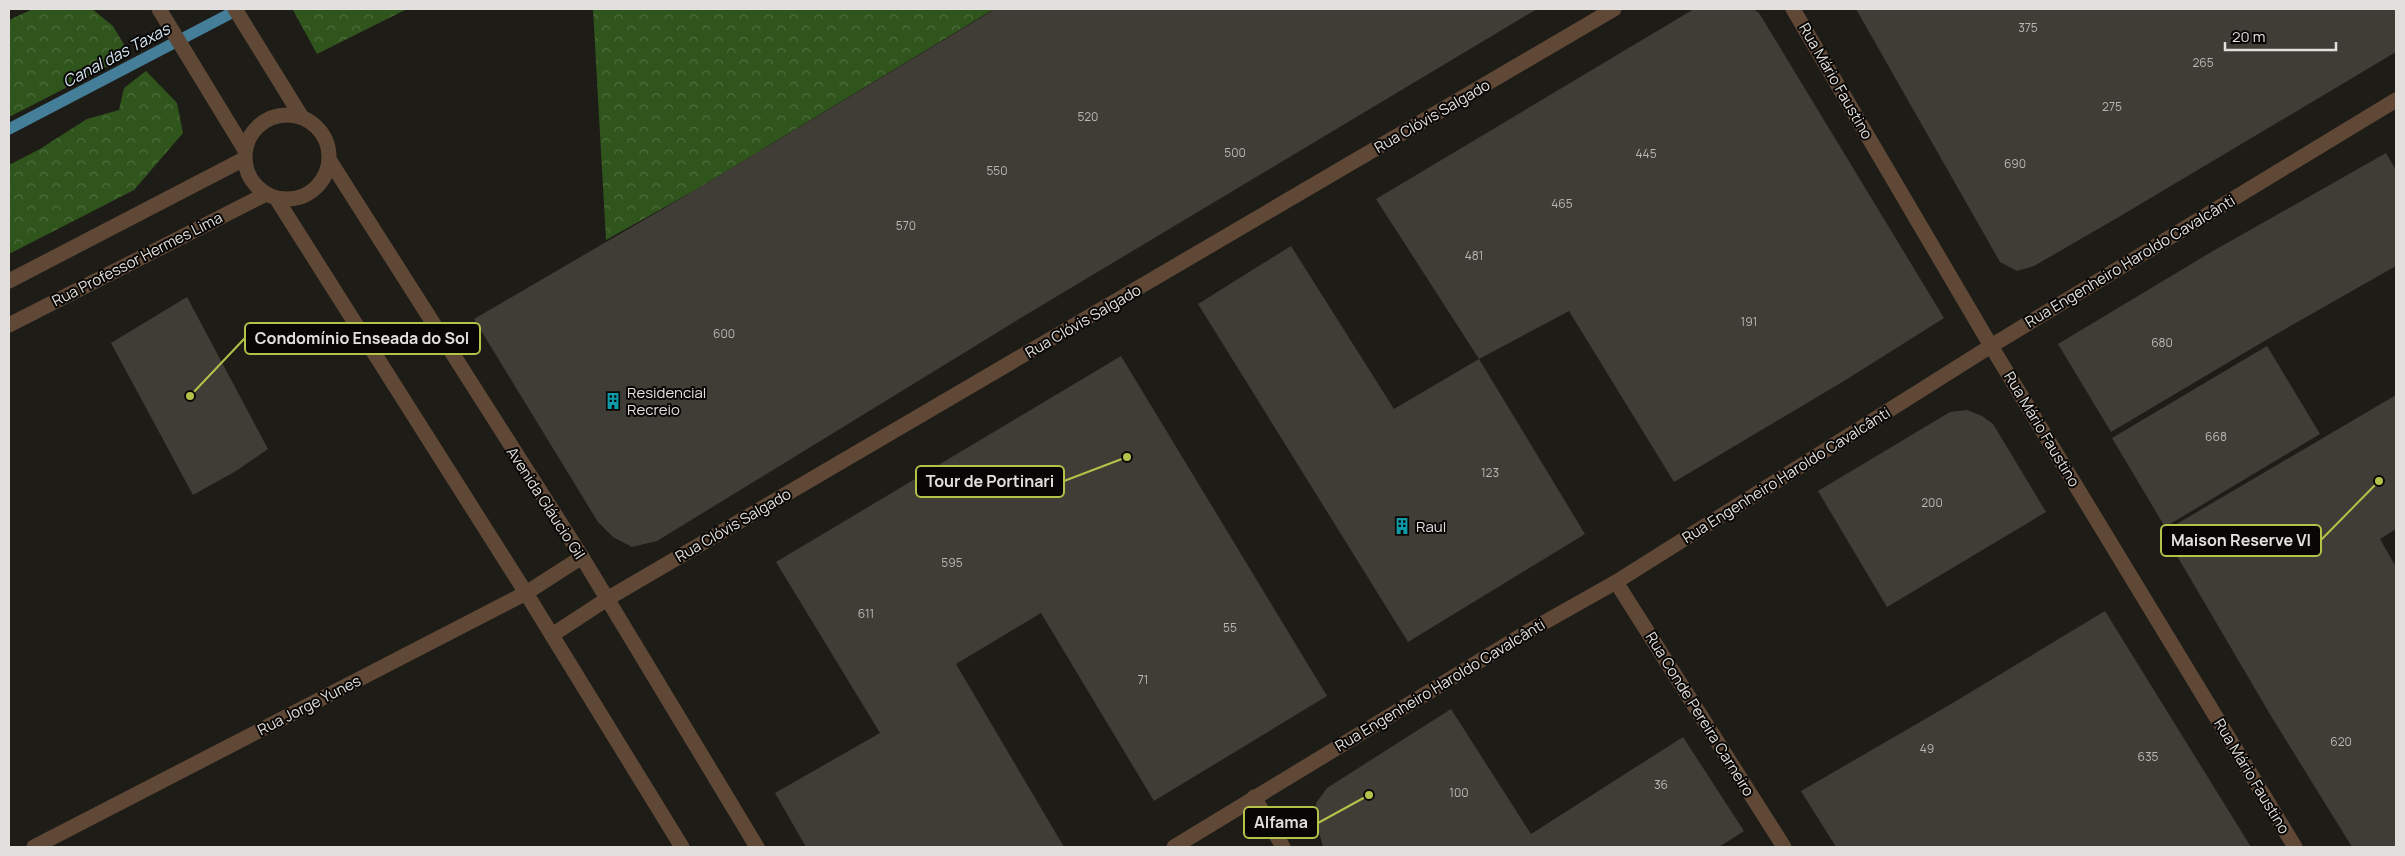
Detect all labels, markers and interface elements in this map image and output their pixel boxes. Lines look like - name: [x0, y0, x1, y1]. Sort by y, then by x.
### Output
- water label: Canal das Taxas: [59, 17, 175, 92]
- street label: Rua Mário Faustino: [1794, 19, 1878, 143]
- house number: 375: [2018, 19, 2038, 36]
- scale bar: [2225, 20, 2336, 52]
- text: 20 m: [2232, 26, 2265, 47]
- house number: 265: [2192, 54, 2214, 71]
- street label: Rua Clóvis Salgado: [1370, 74, 1494, 158]
- house number: 275: [2102, 98, 2122, 115]
- house number: 520: [1078, 108, 1098, 125]
- house number: 500: [1224, 144, 1246, 161]
- house number: 445: [1635, 145, 1657, 162]
- house number: 690: [2004, 155, 2026, 172]
- house number: 550: [986, 162, 1008, 179]
- street label: Rua Engenheiro Haroldo Cavalcânti: [2021, 190, 2239, 332]
- house number: 465: [1551, 195, 1573, 212]
- street label: Rua Professor Hermes Lima: [48, 207, 226, 311]
- house number: 570: [896, 217, 916, 234]
- house number: 481: [1465, 247, 1483, 264]
- street label: Rua Clóvis Salgado: [1021, 279, 1145, 363]
- house number: 191: [1741, 313, 1757, 330]
- callout: Condomínio Enseada do Sol: [245, 323, 480, 354]
- house number: 600: [713, 325, 735, 342]
- text: Condomínio Enseada do Sol: [255, 327, 469, 349]
- house number: 680: [2151, 334, 2173, 351]
- street label: Rua Mário Faustino: [1999, 367, 2085, 491]
- place label: Residencial Recreio: [627, 382, 706, 420]
- building icon: Residencial Recreio: [603, 391, 623, 411]
- street label: Rua Engenheiro Haroldo Cavalcânti: [1678, 402, 1894, 548]
- house number: 668: [2205, 428, 2227, 445]
- street label: Avenida Gláucio Gil: [502, 443, 590, 563]
- house number: 123: [1481, 464, 1499, 481]
- callout: Tour de Portinari: [916, 466, 1064, 497]
- text: Tour de Portinari: [926, 470, 1054, 492]
- street label: Rua Clóvis Salgado: [671, 483, 795, 567]
- house number: 200: [1921, 494, 1943, 511]
- building icon: Raul: [1392, 516, 1412, 536]
- place label: Raul: [1416, 516, 1446, 537]
- callout: Maison Reserve VI: [2161, 525, 2321, 556]
- text: Maison Reserve VI: [2171, 529, 2311, 551]
- house number: 595: [941, 554, 963, 571]
- house number: 611: [858, 605, 874, 622]
- street label: Rua Engenheiro Haroldo Cavalcânti: [1331, 614, 1549, 756]
- house number: 55: [1223, 619, 1237, 636]
- street label: Rua Conde Pereira Carneiro: [1641, 628, 1759, 800]
- street label: Rua Jorge Yunes: [254, 670, 364, 740]
- house number: 71: [1138, 671, 1148, 688]
- street label: Rua Mário Faustino: [2209, 714, 2295, 838]
- house number: 620: [2330, 733, 2352, 750]
- house number: 49: [1920, 740, 1934, 757]
- house number: 635: [2137, 748, 2159, 765]
- house number: 36: [1654, 776, 1668, 793]
- house number: 100: [1449, 784, 1469, 801]
- callout: Alfama: [1244, 807, 1318, 838]
- text: Alfama: [1254, 811, 1308, 833]

